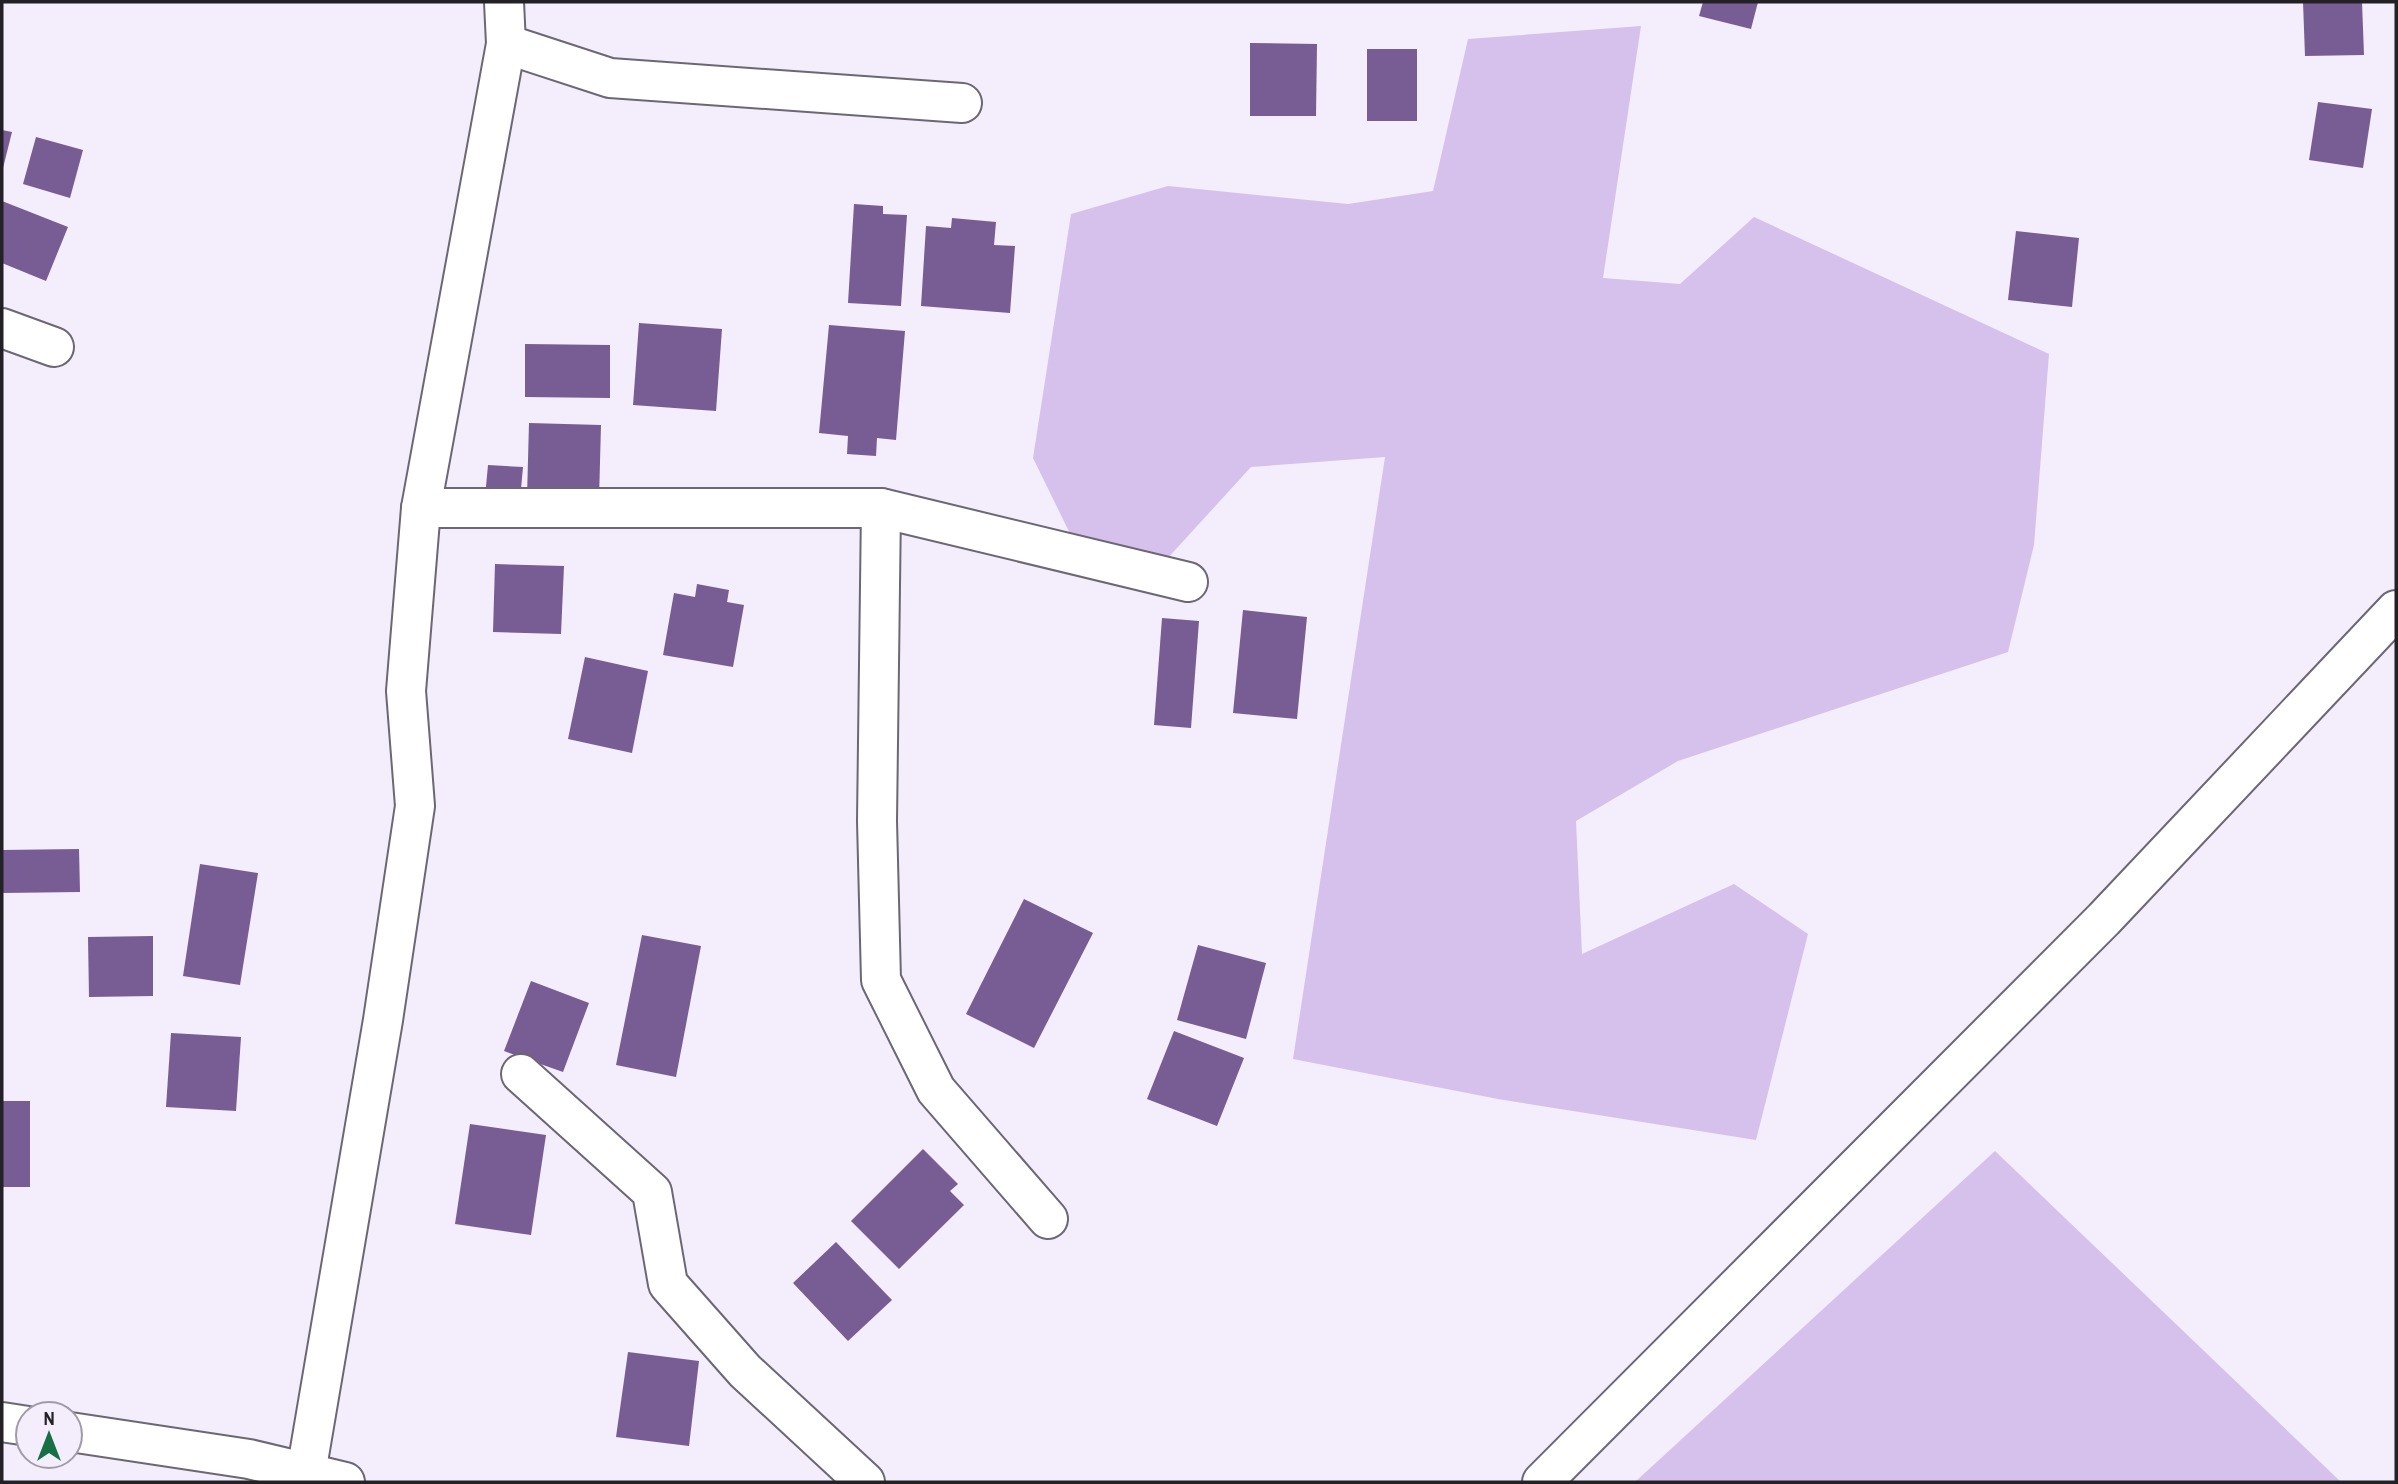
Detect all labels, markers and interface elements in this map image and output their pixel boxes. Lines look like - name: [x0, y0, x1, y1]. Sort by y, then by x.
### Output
- north arrow: [14, 1400, 84, 1470]
- text: N: [43, 1405, 55, 1431]

